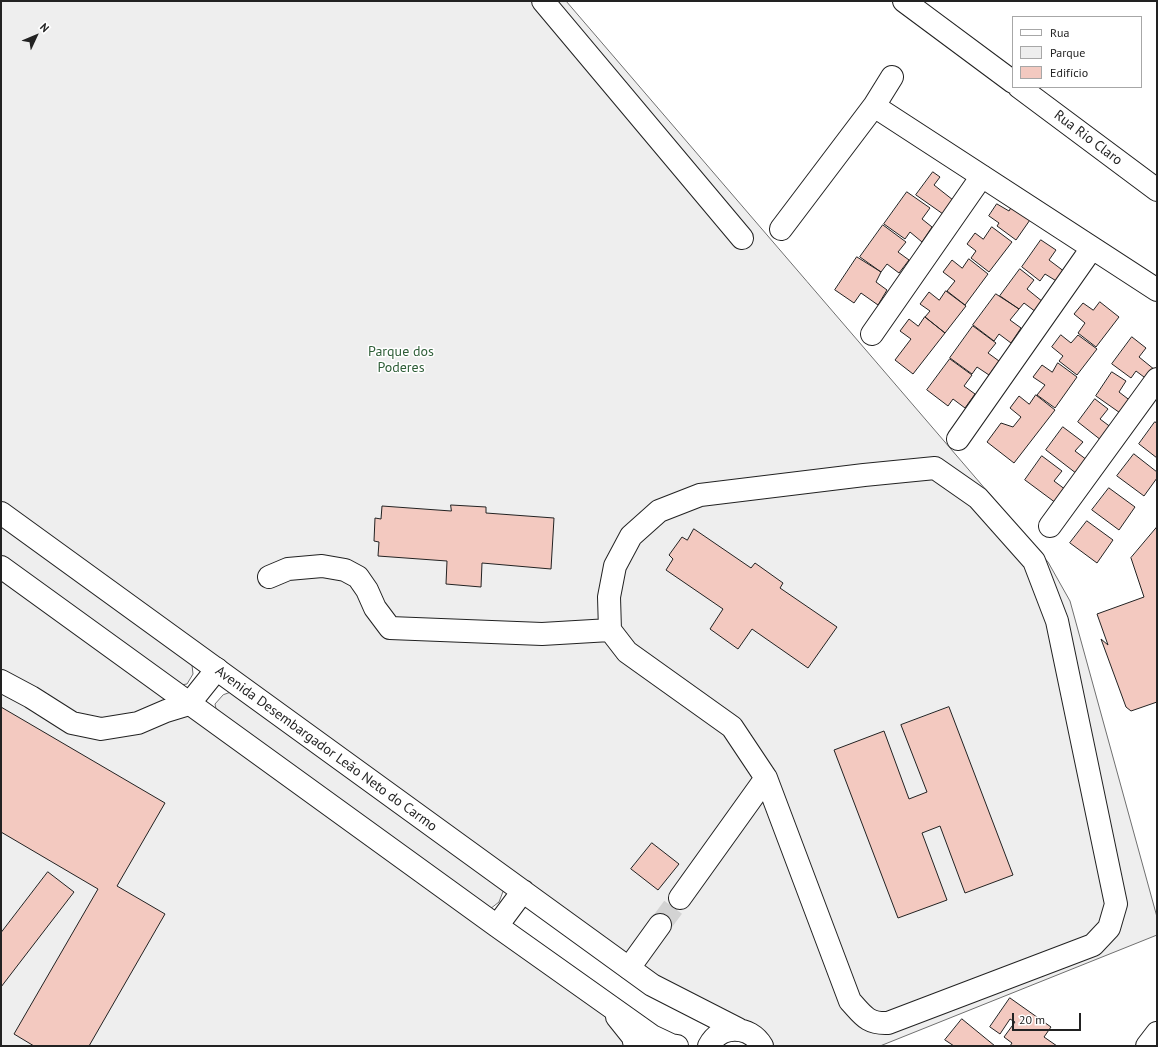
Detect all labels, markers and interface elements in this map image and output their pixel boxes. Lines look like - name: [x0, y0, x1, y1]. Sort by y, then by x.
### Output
- north arrow: [16, 16, 56, 56]
- legend: [1012, 16, 1142, 88]
- text: N: [37, 20, 52, 35]
- text: Rua: [1050, 25, 1069, 40]
- text: Parque: [1050, 45, 1085, 60]
- text: Edifício: [1050, 65, 1088, 80]
- street label: Rua Rio Claro: [1051, 107, 1125, 169]
- park label: Parque dos Poderes: [368, 344, 434, 376]
- street label: Avenida Desembargador Leão Neto do Carmo: [212, 663, 440, 835]
- scale bar: [1014, 1005, 1083, 1031]
- text: 20 m: [1019, 1012, 1045, 1027]

